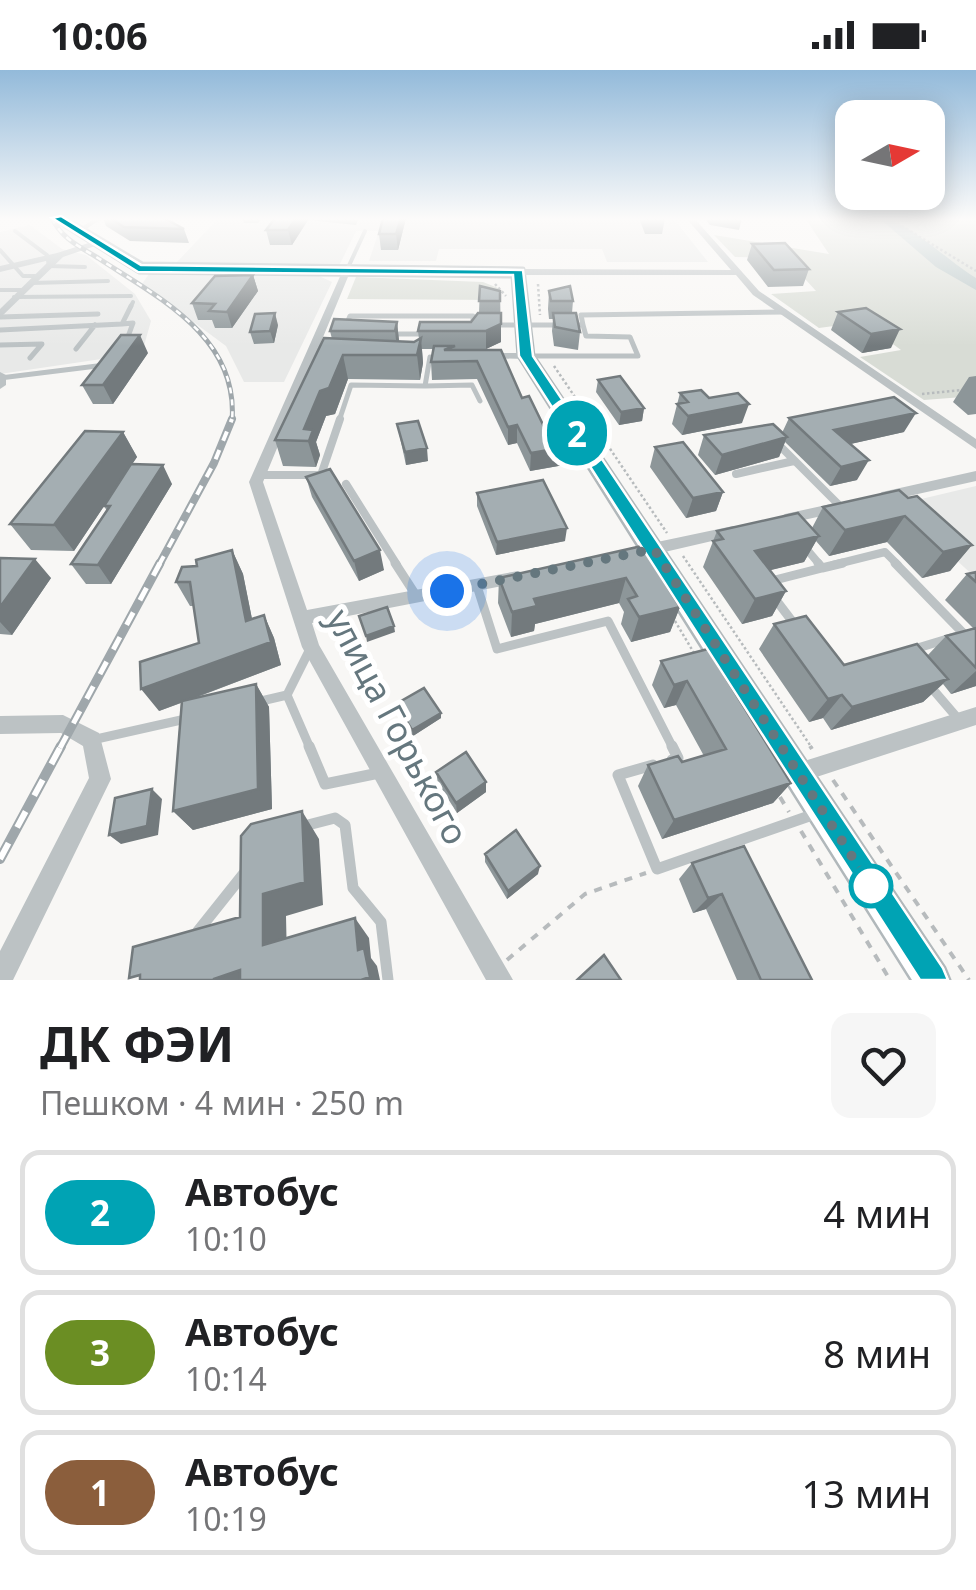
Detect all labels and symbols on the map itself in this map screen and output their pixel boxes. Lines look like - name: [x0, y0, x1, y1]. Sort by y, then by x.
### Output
- north arrow: [835, 100, 945, 210]
- line badge: 2: [544, 400, 610, 466]
- your location: [422, 566, 472, 616]
- street label: улица Горького: [316, 600, 480, 852]
- unlabelled marker: [850, 865, 892, 907]

